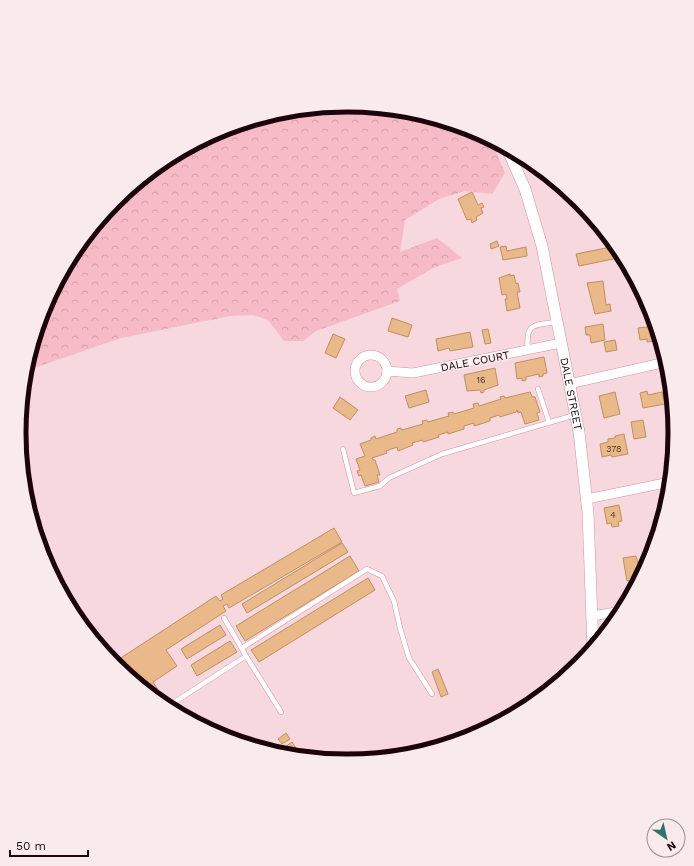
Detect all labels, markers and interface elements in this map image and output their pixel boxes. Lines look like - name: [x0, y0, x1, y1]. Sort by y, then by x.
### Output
- street label: DALE COURT: [440, 348, 511, 375]
- street label: DALE STREET: [557, 356, 585, 432]
- house number: 16: [477, 375, 485, 385]
- house number: 378: [606, 444, 622, 454]
- house number: 4: [610, 510, 616, 520]
- north arrow: [646, 818, 686, 858]
- scale bar: [10, 832, 88, 858]
- text: N: [664, 838, 678, 854]
- text: 50 m: [16, 839, 46, 853]

